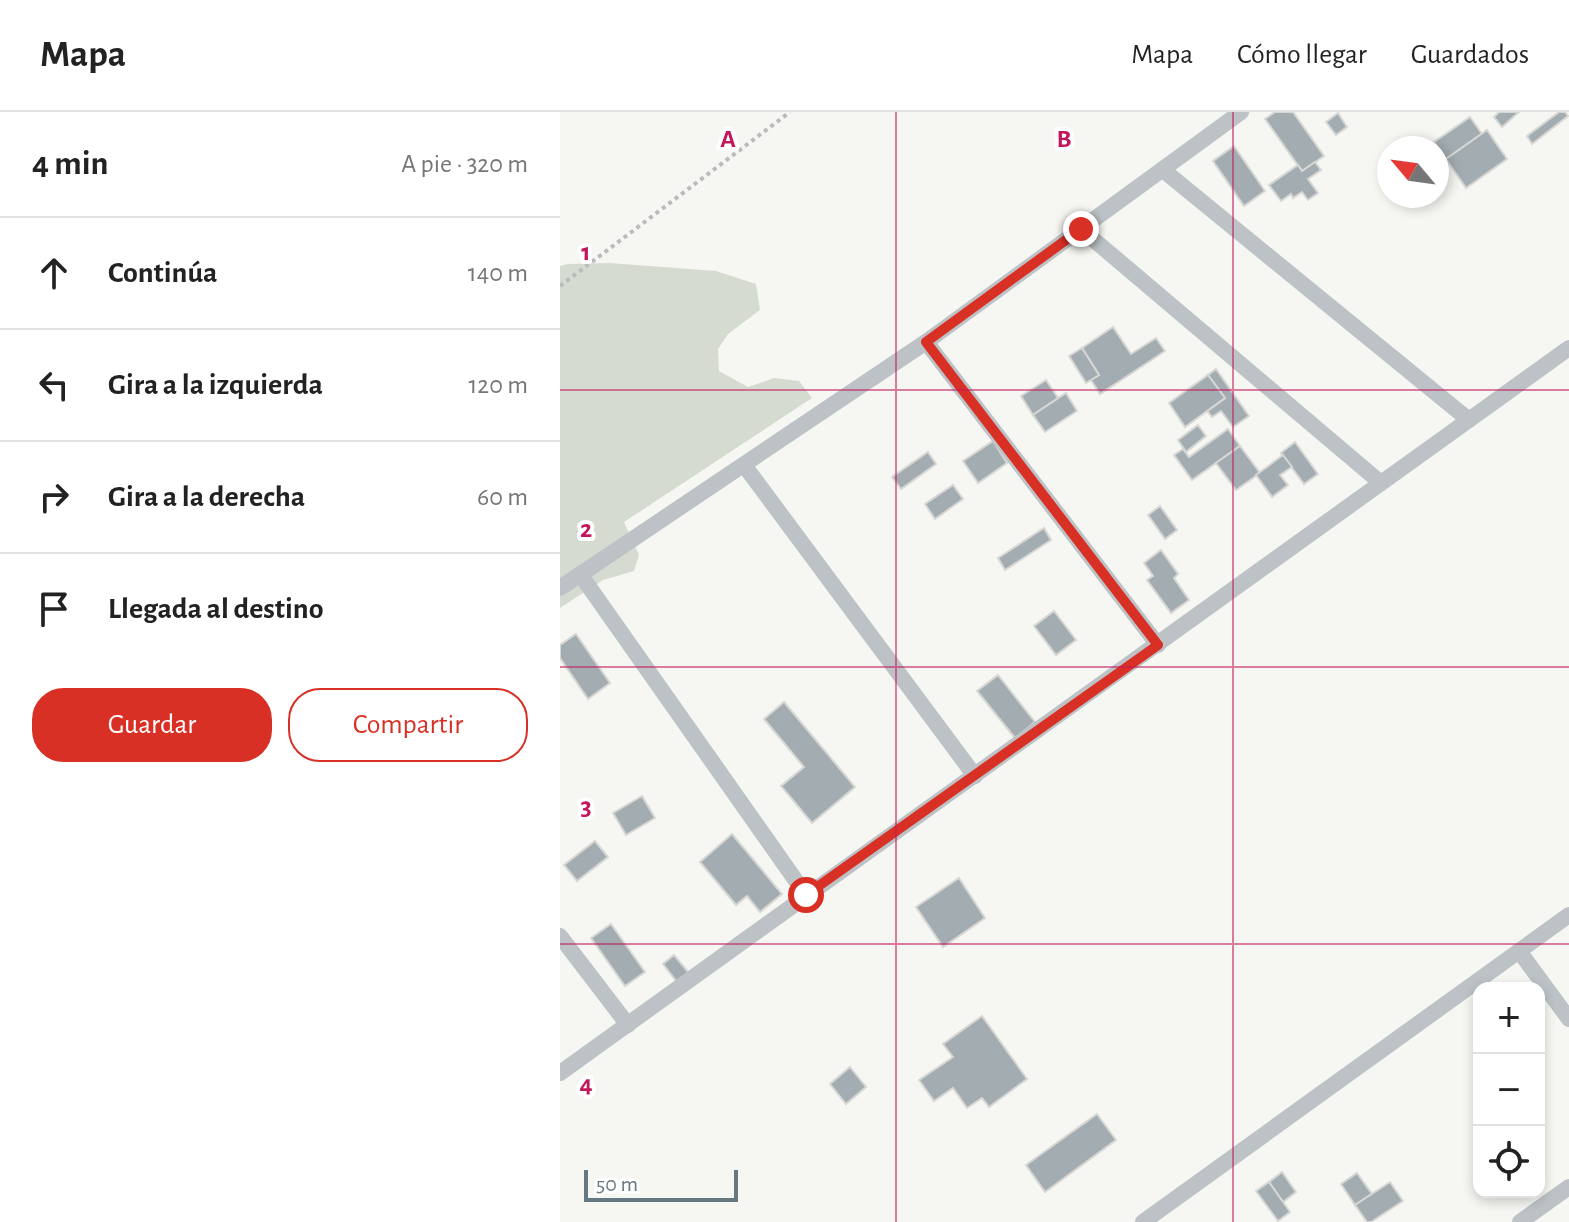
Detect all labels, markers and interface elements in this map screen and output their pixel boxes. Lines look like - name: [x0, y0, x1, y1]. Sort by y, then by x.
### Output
- text: Mapa: [40, 36, 126, 74]
- text: Mapa: [1131, 41, 1193, 69]
- text: Cómo llegar: [1237, 41, 1367, 69]
- text: Guardados: [1411, 41, 1529, 69]
- text: A: [720, 126, 736, 152]
- text: B: [1056, 126, 1072, 152]
- north arrow: [1377, 136, 1449, 208]
- text: 4 min: [32, 147, 109, 181]
- text: A pie · 320 m: [401, 151, 528, 177]
- route end: [1063, 211, 1099, 247]
- text: 1: [581, 239, 591, 265]
- icon: ahead: [32, 251, 76, 295]
- text: Continúa: [108, 258, 217, 288]
- text: 140 m: [468, 260, 528, 286]
- icon: left: [32, 363, 76, 407]
- text: Gira a la izquierda: [108, 370, 323, 400]
- text: 120 m: [468, 372, 528, 398]
- icon: right: [32, 475, 76, 519]
- text: Gira a la derecha: [108, 482, 305, 512]
- text: 60 m: [477, 484, 528, 510]
- text: 2: [580, 516, 592, 542]
- icon: arrive: [32, 587, 76, 631]
- text: Llegada al destino: [108, 594, 324, 624]
- button: Guardar: [32, 688, 272, 762]
- button: Compartir: [288, 688, 528, 762]
- text: 3: [580, 794, 592, 820]
- route start: [788, 877, 824, 913]
- map controls: [1473, 982, 1545, 1198]
- button: +: [1473, 982, 1545, 1054]
- button: −: [1473, 1054, 1545, 1126]
- text: 4: [579, 1071, 593, 1097]
- button: locate: [1473, 1126, 1545, 1198]
- scale bar: [584, 1166, 738, 1202]
- text: 50 m: [596, 1173, 638, 1195]

